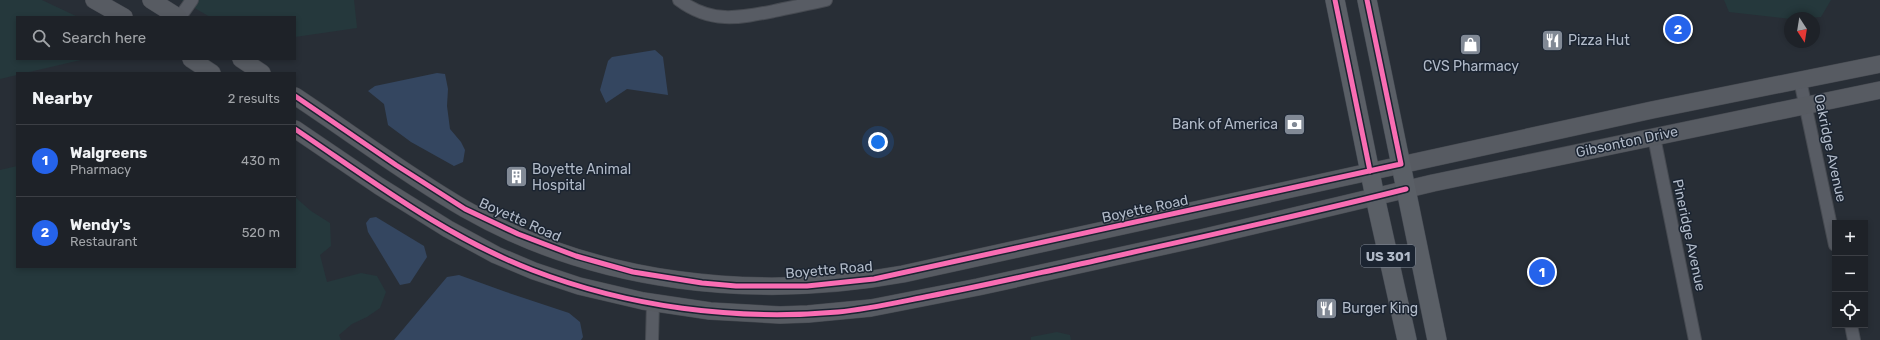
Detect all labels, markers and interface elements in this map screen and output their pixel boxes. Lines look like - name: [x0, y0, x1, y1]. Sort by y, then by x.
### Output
- north arrow: [1784, 12, 1820, 48]
- pin: 2: [1665, 14, 1691, 44]
- search box: [16, 16, 296, 60]
- icon: search: [30, 27, 52, 49]
- restaurant icon: Pizza Hut: [1539, 27, 1565, 53]
- text: Search here: [62, 29, 146, 47]
- shop icon: CVS Pharmacy: [1458, 31, 1484, 57]
- place label: Pizza Hut: [1568, 32, 1630, 49]
- place label: CVS Pharmacy: [1423, 58, 1519, 75]
- text: Nearby: [32, 88, 93, 108]
- text: 2 results: [228, 91, 280, 106]
- street label: Oakridge Avenue: [1810, 93, 1850, 204]
- bank icon: Bank of America: [1281, 111, 1307, 137]
- place label: Bank of America: [1172, 116, 1278, 133]
- street label: Gibsonton Drive: [1574, 123, 1680, 161]
- your location: [868, 132, 888, 152]
- text: Walgreens: [70, 144, 147, 162]
- text: 1: [42, 153, 48, 168]
- text: 430 m: [241, 153, 280, 168]
- place label: Boyette Animal Hospital: [532, 161, 631, 194]
- text: Pharmacy: [70, 162, 131, 177]
- building icon: Boyette Animal Hospital: [503, 164, 529, 190]
- street label: Pineridge Avenue: [1669, 177, 1709, 293]
- street label: Boyette Road: [1100, 192, 1190, 226]
- street label: Boyette Road: [476, 194, 564, 246]
- text: Wendy's: [70, 216, 131, 234]
- map controls: [1832, 220, 1868, 328]
- button: +: [1832, 220, 1868, 256]
- text: 2: [41, 225, 49, 240]
- text: 520 m: [242, 225, 280, 240]
- text: Restaurant: [70, 234, 137, 249]
- road number: US 301: [1361, 245, 1415, 267]
- button: −: [1832, 256, 1868, 292]
- pin: 1: [1529, 257, 1555, 287]
- street label: Boyette Road: [785, 258, 873, 282]
- button: locate: [1832, 292, 1868, 328]
- restaurant icon: Burger King: [1313, 295, 1339, 321]
- place label: Burger King: [1342, 300, 1418, 317]

